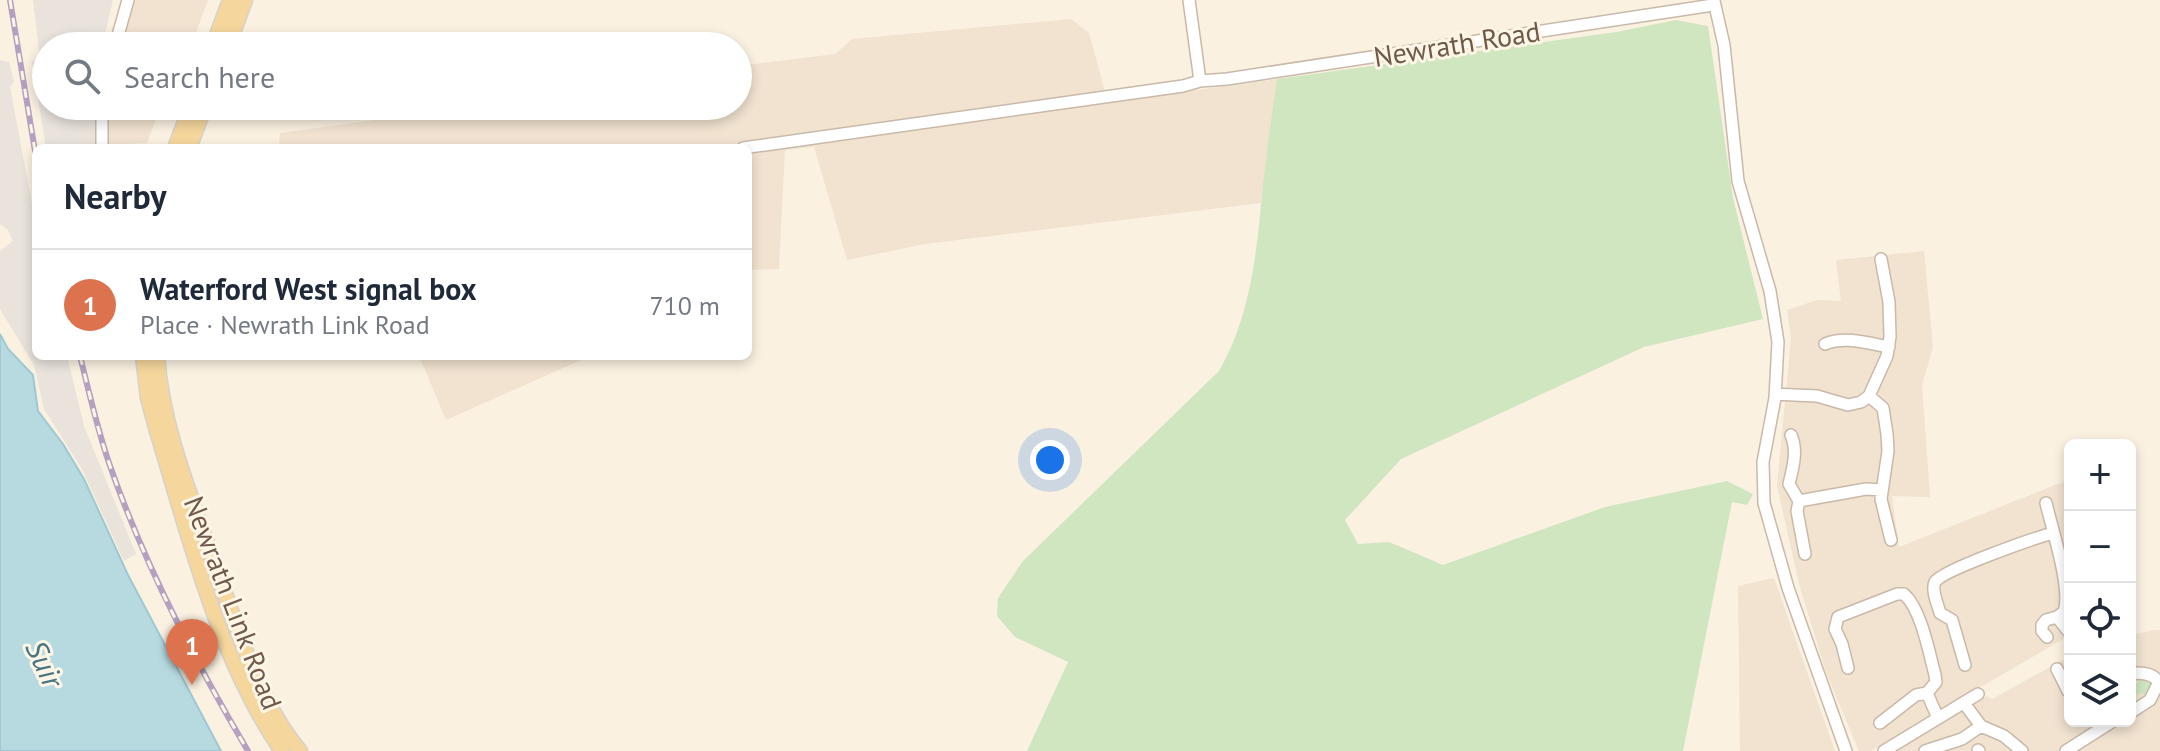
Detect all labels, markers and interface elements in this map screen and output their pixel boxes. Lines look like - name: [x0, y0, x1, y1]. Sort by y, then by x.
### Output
- street label: Newrath Road: [1371, 12, 1543, 75]
- search box: [32, 32, 752, 120]
- icon: search: [60, 54, 104, 98]
- text: Search here: [124, 57, 275, 96]
- text: Nearby: [64, 174, 166, 218]
- text: Waterford West signal box: [140, 269, 476, 308]
- text: 1: [83, 289, 97, 322]
- text: 710 m: [649, 289, 720, 322]
- text: Place · Newrath Link Road: [140, 308, 430, 341]
- map controls: [2064, 439, 2136, 727]
- button: +: [2064, 439, 2136, 511]
- your location: [1030, 440, 1070, 480]
- street label: Newrath Link Road: [176, 491, 291, 715]
- button: −: [2064, 511, 2136, 583]
- button: locate: [2064, 583, 2136, 655]
- pin: 1: [166, 619, 218, 685]
- water label: Suir: [18, 633, 74, 695]
- button: layers: [2064, 655, 2136, 727]

